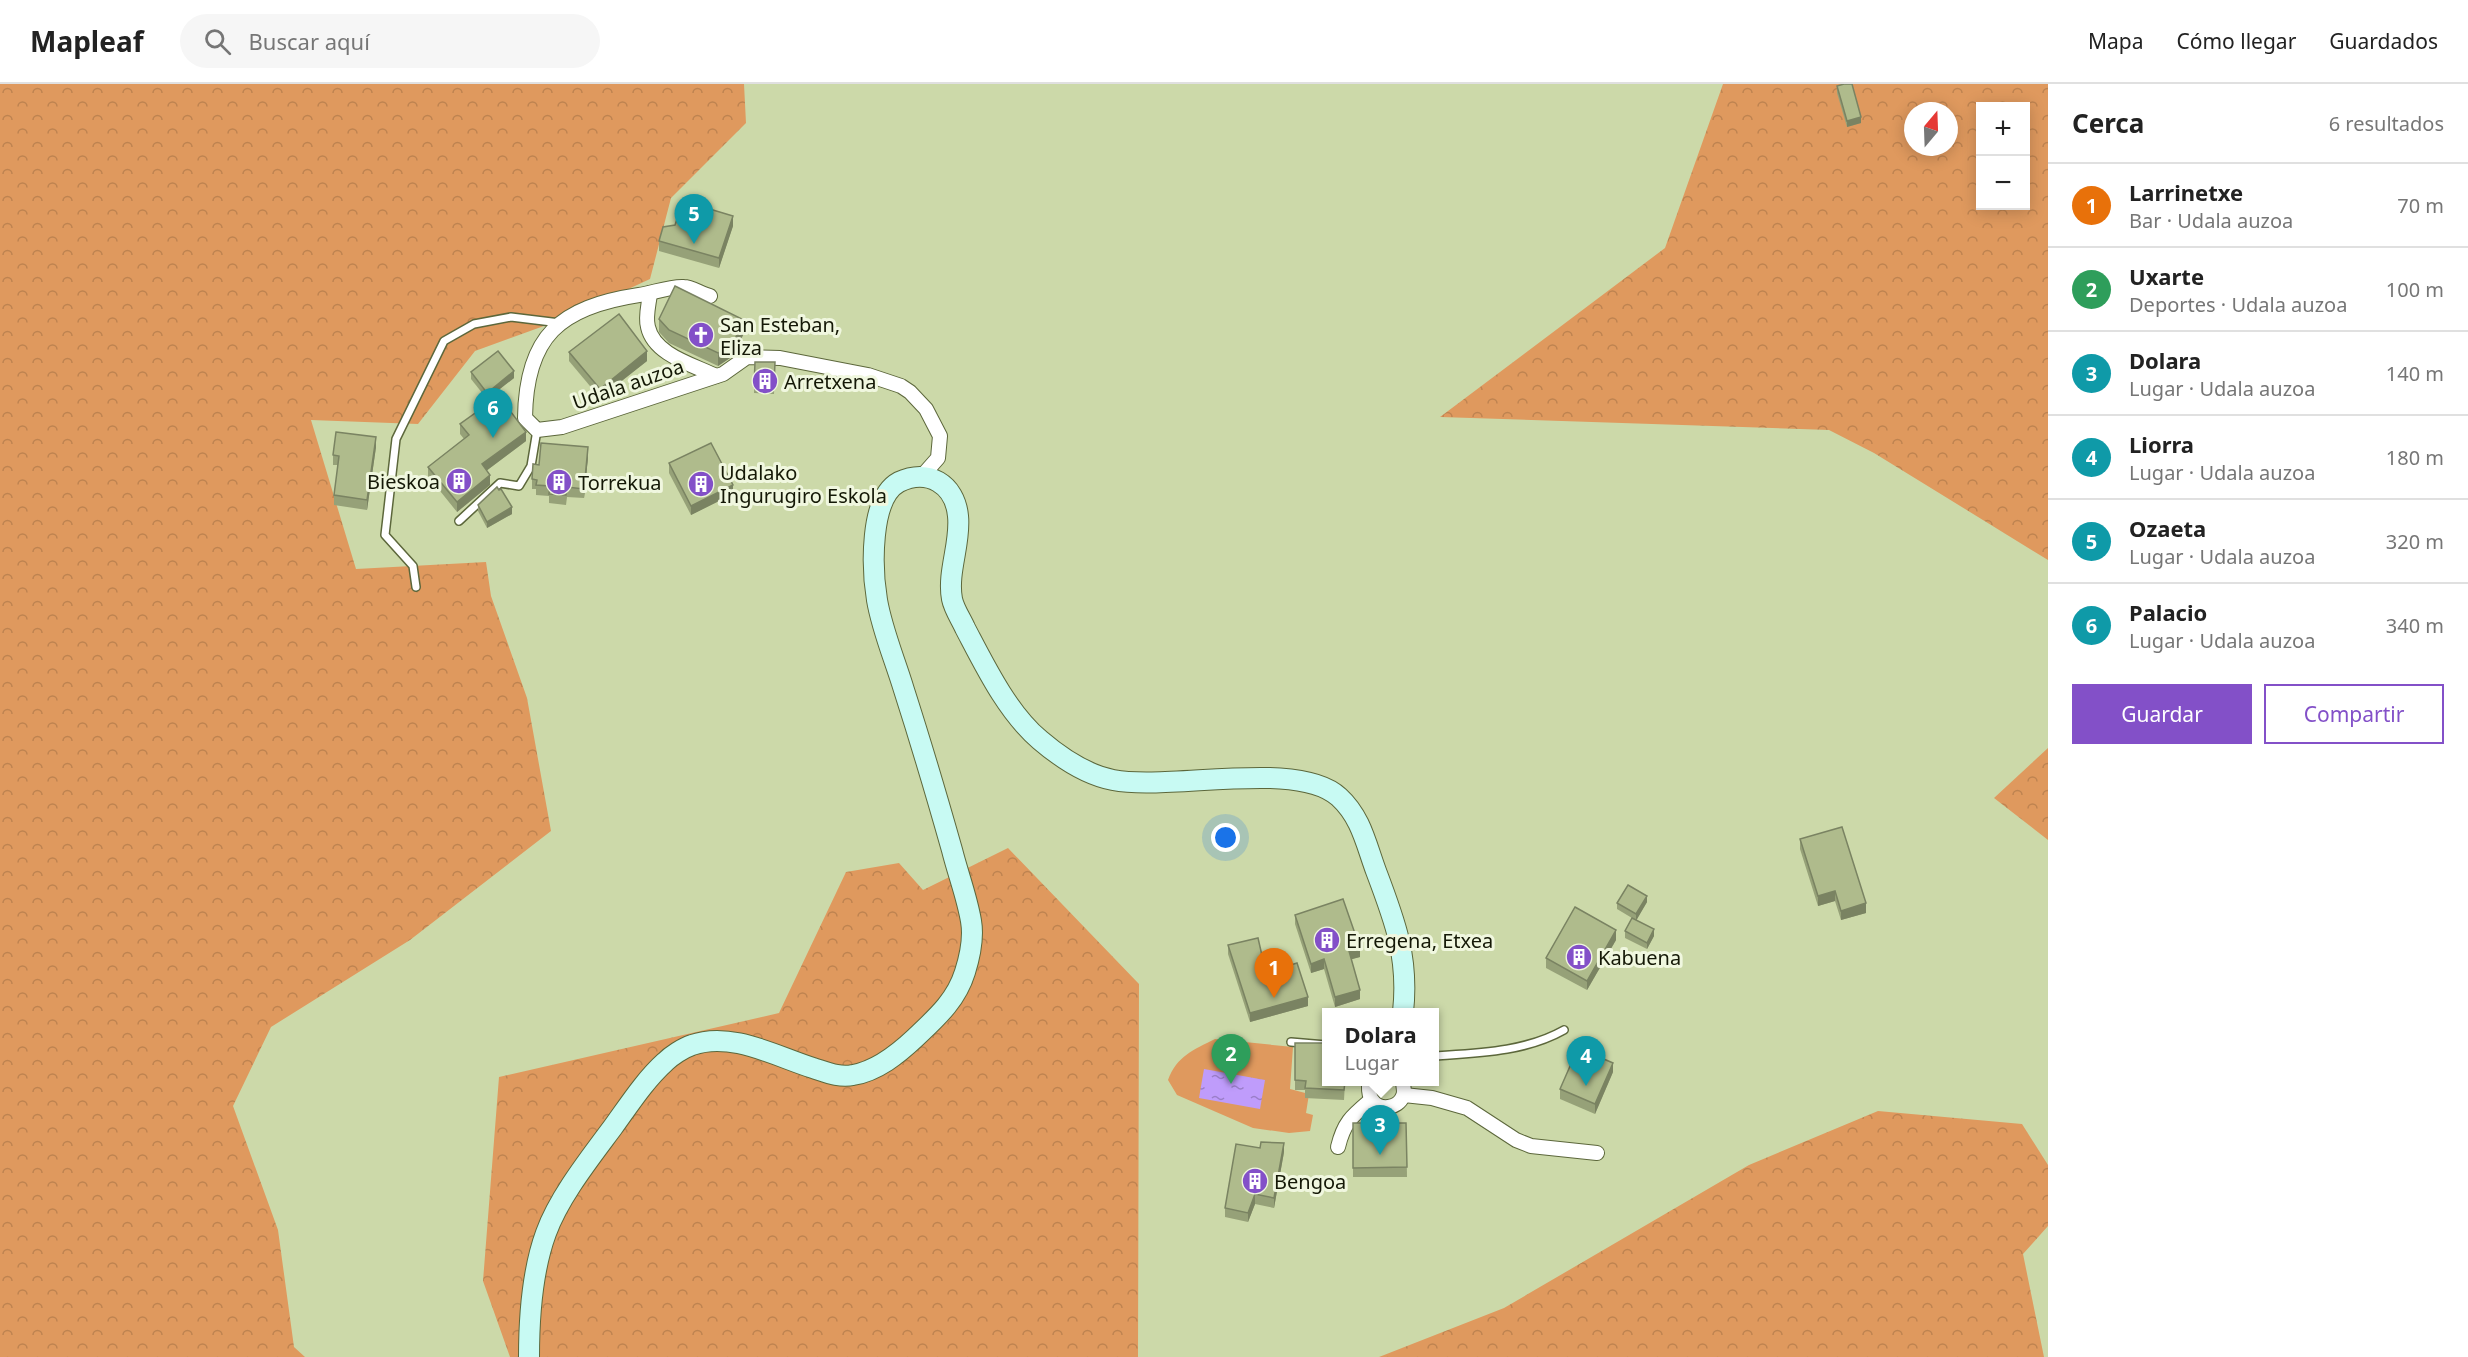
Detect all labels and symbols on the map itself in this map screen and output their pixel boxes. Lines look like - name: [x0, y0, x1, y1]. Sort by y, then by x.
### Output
- north arrow: [1904, 102, 1958, 156]
- pin: 5: [674, 194, 714, 244]
- place label: San Esteban, Eliza: [720, 311, 840, 361]
- church icon: San Esteban, Eliza: [686, 320, 716, 350]
- street label: Udala auzoa: [569, 352, 687, 416]
- building icon: Arretxena: [750, 366, 780, 396]
- place label: Arretxena: [784, 368, 876, 395]
- pin: 6: [474, 388, 512, 438]
- place label: Udalako Ingurugiro Eskola: [720, 459, 887, 509]
- building icon: Bieskoa: [444, 466, 474, 496]
- building icon: Torrekua: [544, 467, 574, 497]
- place label: Bieskoa: [367, 468, 440, 495]
- place label: Torrekua: [578, 469, 661, 496]
- building icon: Udalako Ingurugiro Eskola: [686, 469, 716, 499]
- your location: [1211, 823, 1240, 852]
- building icon: Erregena, Etxea: [1312, 925, 1342, 955]
- place label: Erregena, Etxea: [1346, 927, 1493, 954]
- building icon: Kabuena: [1564, 942, 1594, 972]
- place label: Kabuena: [1598, 944, 1681, 971]
- pin: 1: [1254, 948, 1294, 998]
- pin: 2: [1212, 1034, 1250, 1084]
- pin: 4: [1566, 1036, 1606, 1086]
- pin: 3: [1360, 1106, 1400, 1155]
- building icon: Bengoa: [1240, 1166, 1270, 1196]
- place label: Bengoa: [1274, 1168, 1346, 1195]

